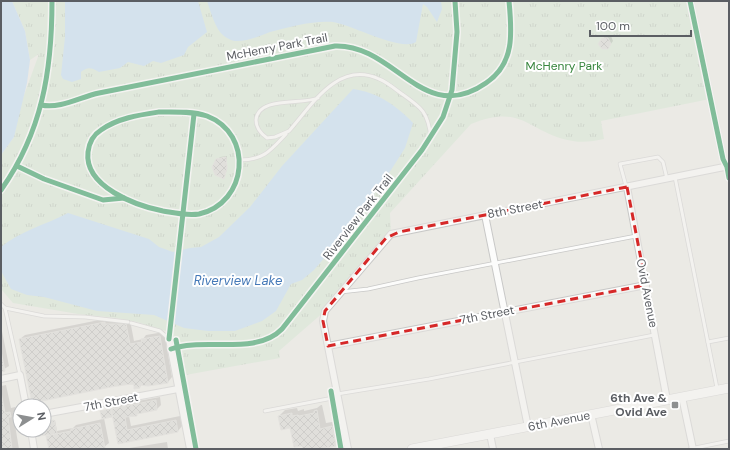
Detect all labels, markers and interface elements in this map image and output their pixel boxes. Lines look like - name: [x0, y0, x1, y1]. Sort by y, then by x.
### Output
- scale bar: [590, 12, 691, 38]
- text: 100 m: [596, 18, 630, 34]
- street label: McHenry Park Trail: [225, 29, 329, 65]
- park label: McHenry Park: [526, 58, 602, 74]
- street label: Riverview Park Trail: [319, 171, 397, 263]
- street label: 8th Street: [486, 196, 544, 222]
- street label: Ovid Avenue: [632, 257, 662, 329]
- water label: Riverview Lake: [194, 272, 282, 289]
- street label: 7th Street: [458, 302, 516, 328]
- street label: 7th Street: [82, 389, 140, 415]
- place label: 6th Ave & Ovid Ave: [610, 390, 668, 420]
- north arrow: [12, 398, 52, 438]
- marker: 6th Ave & Ovid Ave: [670, 400, 680, 410]
- street label: 6th Avenue: [526, 407, 592, 435]
- text: N: [34, 411, 49, 421]

